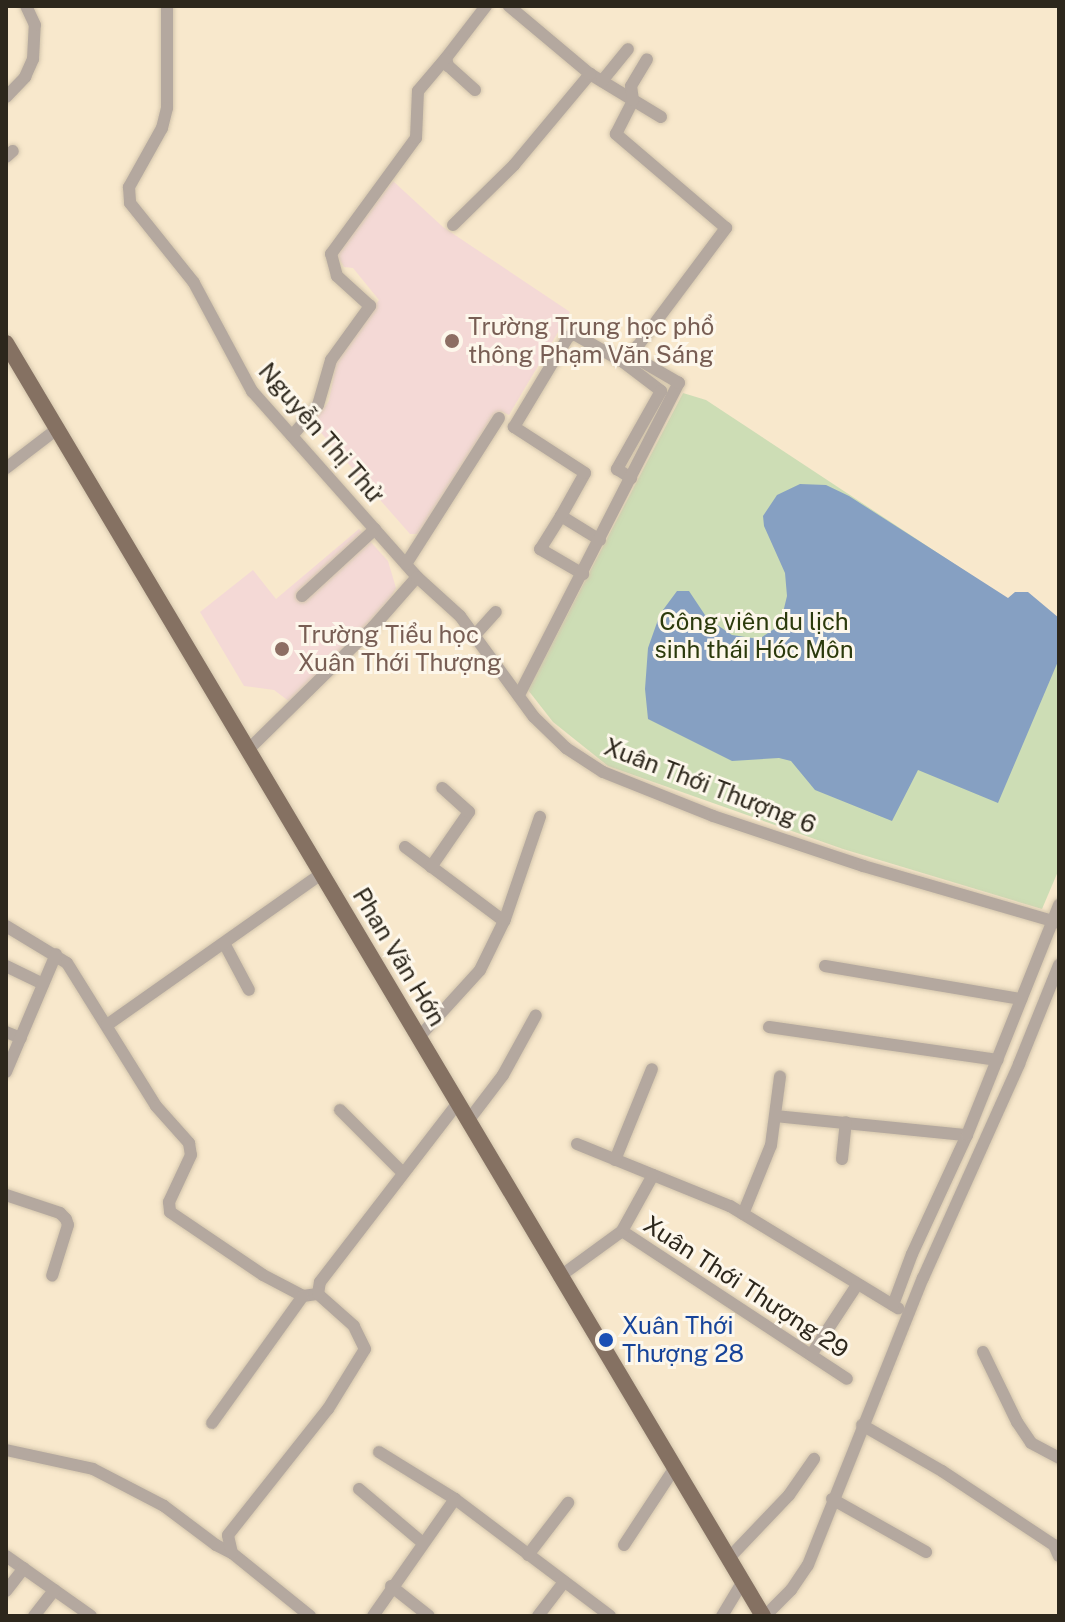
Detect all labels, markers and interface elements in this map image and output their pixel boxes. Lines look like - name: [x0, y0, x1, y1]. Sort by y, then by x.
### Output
- place label: Trường Trung học phổ thông Phạm Văn Sáng: [468, 313, 715, 369]
- marker: Trường Trung học phổ thông Phạm Văn Sáng: [443, 332, 461, 350]
- street label: Nguyễn Thị Thử: [252, 357, 390, 509]
- park label: Công viên du lịch sinh thái Hóc Môn: [654, 608, 854, 664]
- place label: Trường Tiểu học Xuân Thới Thượng: [298, 621, 502, 677]
- marker: Trường Tiểu học Xuân Thới Thượng: [273, 640, 291, 658]
- street label: Xuân Thới Thượng 6: [600, 732, 820, 840]
- street label: Phan Văn Hớn: [346, 882, 452, 1032]
- street label: Xuân Thới Thượng 29: [638, 1210, 854, 1364]
- place label: Xuân Thới Thượng 28: [622, 1312, 744, 1368]
- marker: Xuân Thới Thượng 28: [597, 1331, 615, 1349]

